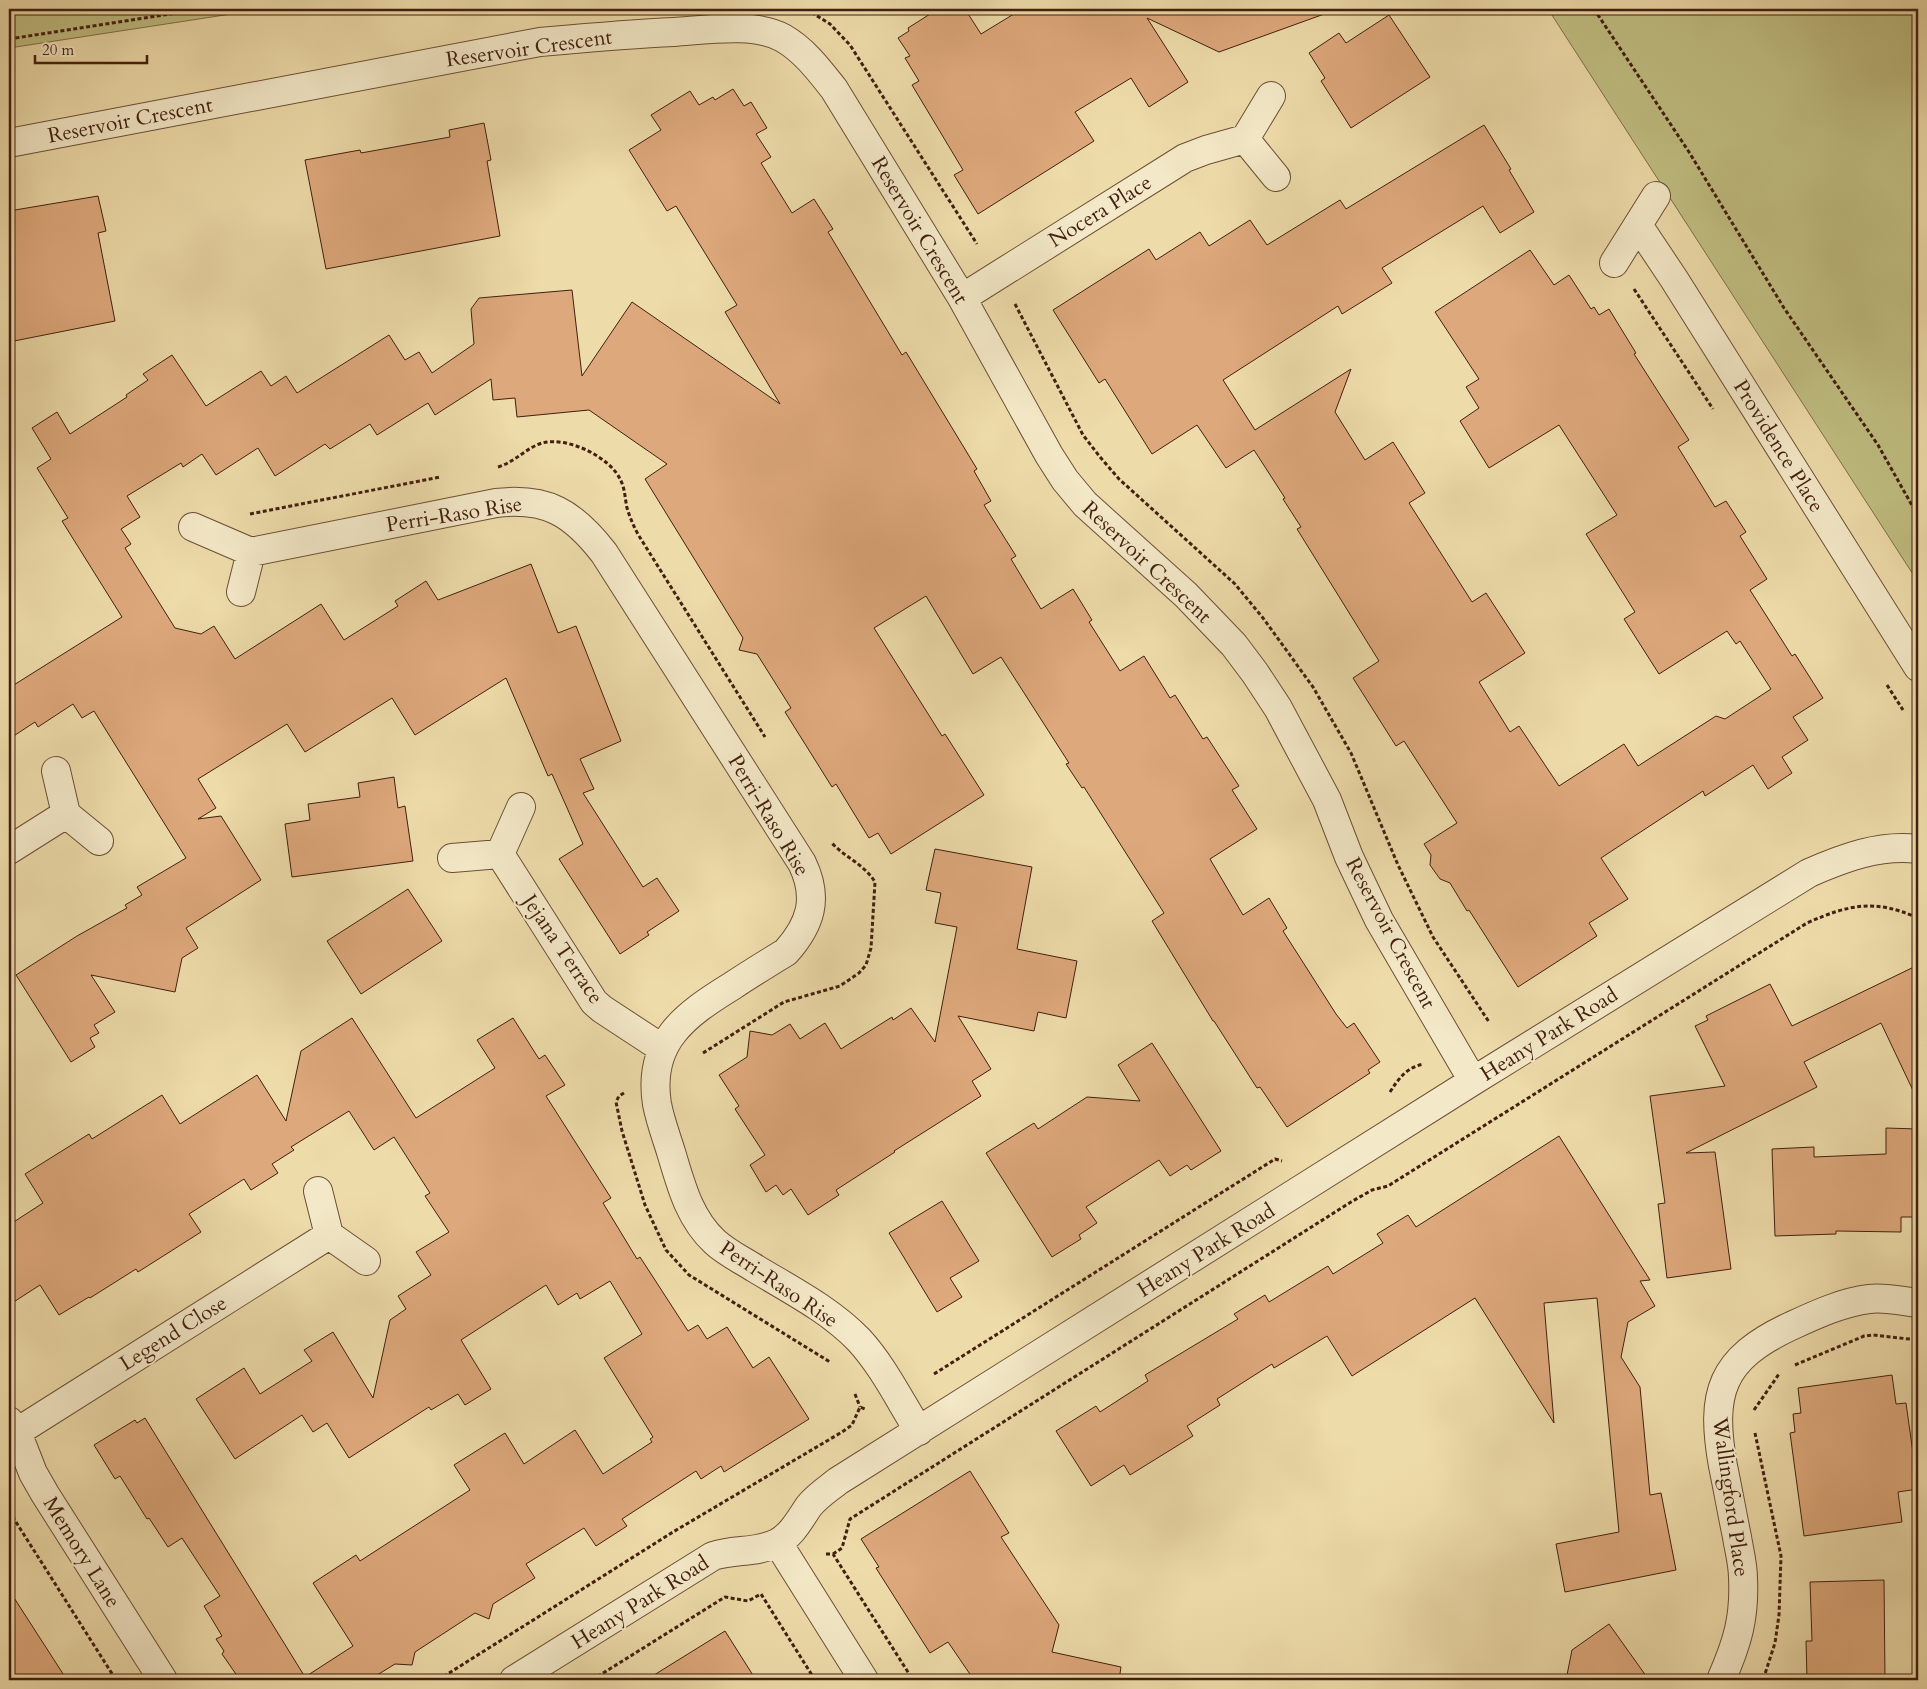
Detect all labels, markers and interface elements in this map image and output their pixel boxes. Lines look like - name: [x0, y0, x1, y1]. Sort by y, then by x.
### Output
- street label: Reservoir Crescent: [444, 22, 614, 75]
- scale bar: [35, 32, 148, 64]
- text: 20 m: [42, 40, 74, 60]
- street label: Reservoir Crescent: [45, 90, 215, 151]
- street label: Reservoir Crescent: [864, 151, 975, 310]
- street label: Nocera Place: [1043, 168, 1157, 255]
- street label: Providence Place: [1726, 374, 1831, 518]
- street label: Perri-Raso Rise: [384, 489, 524, 540]
- street label: Reservoir Crescent: [1076, 495, 1218, 630]
- street label: Perri-Raso Rise: [721, 749, 816, 882]
- street label: Reservoir Crescent: [1338, 853, 1443, 1014]
- street label: Jejana Terrace: [513, 886, 610, 1010]
- street label: Heany Park Road: [1475, 981, 1624, 1088]
- street label: Heany Park Road: [1132, 1197, 1281, 1304]
- street label: Perri-Raso Rise: [714, 1234, 844, 1335]
- street label: Legend Close: [114, 1289, 233, 1378]
- street label: Wallingford Place: [1705, 1414, 1756, 1579]
- street label: Memory Lane: [36, 1491, 127, 1613]
- street label: Heany Park Road: [566, 1549, 715, 1656]

